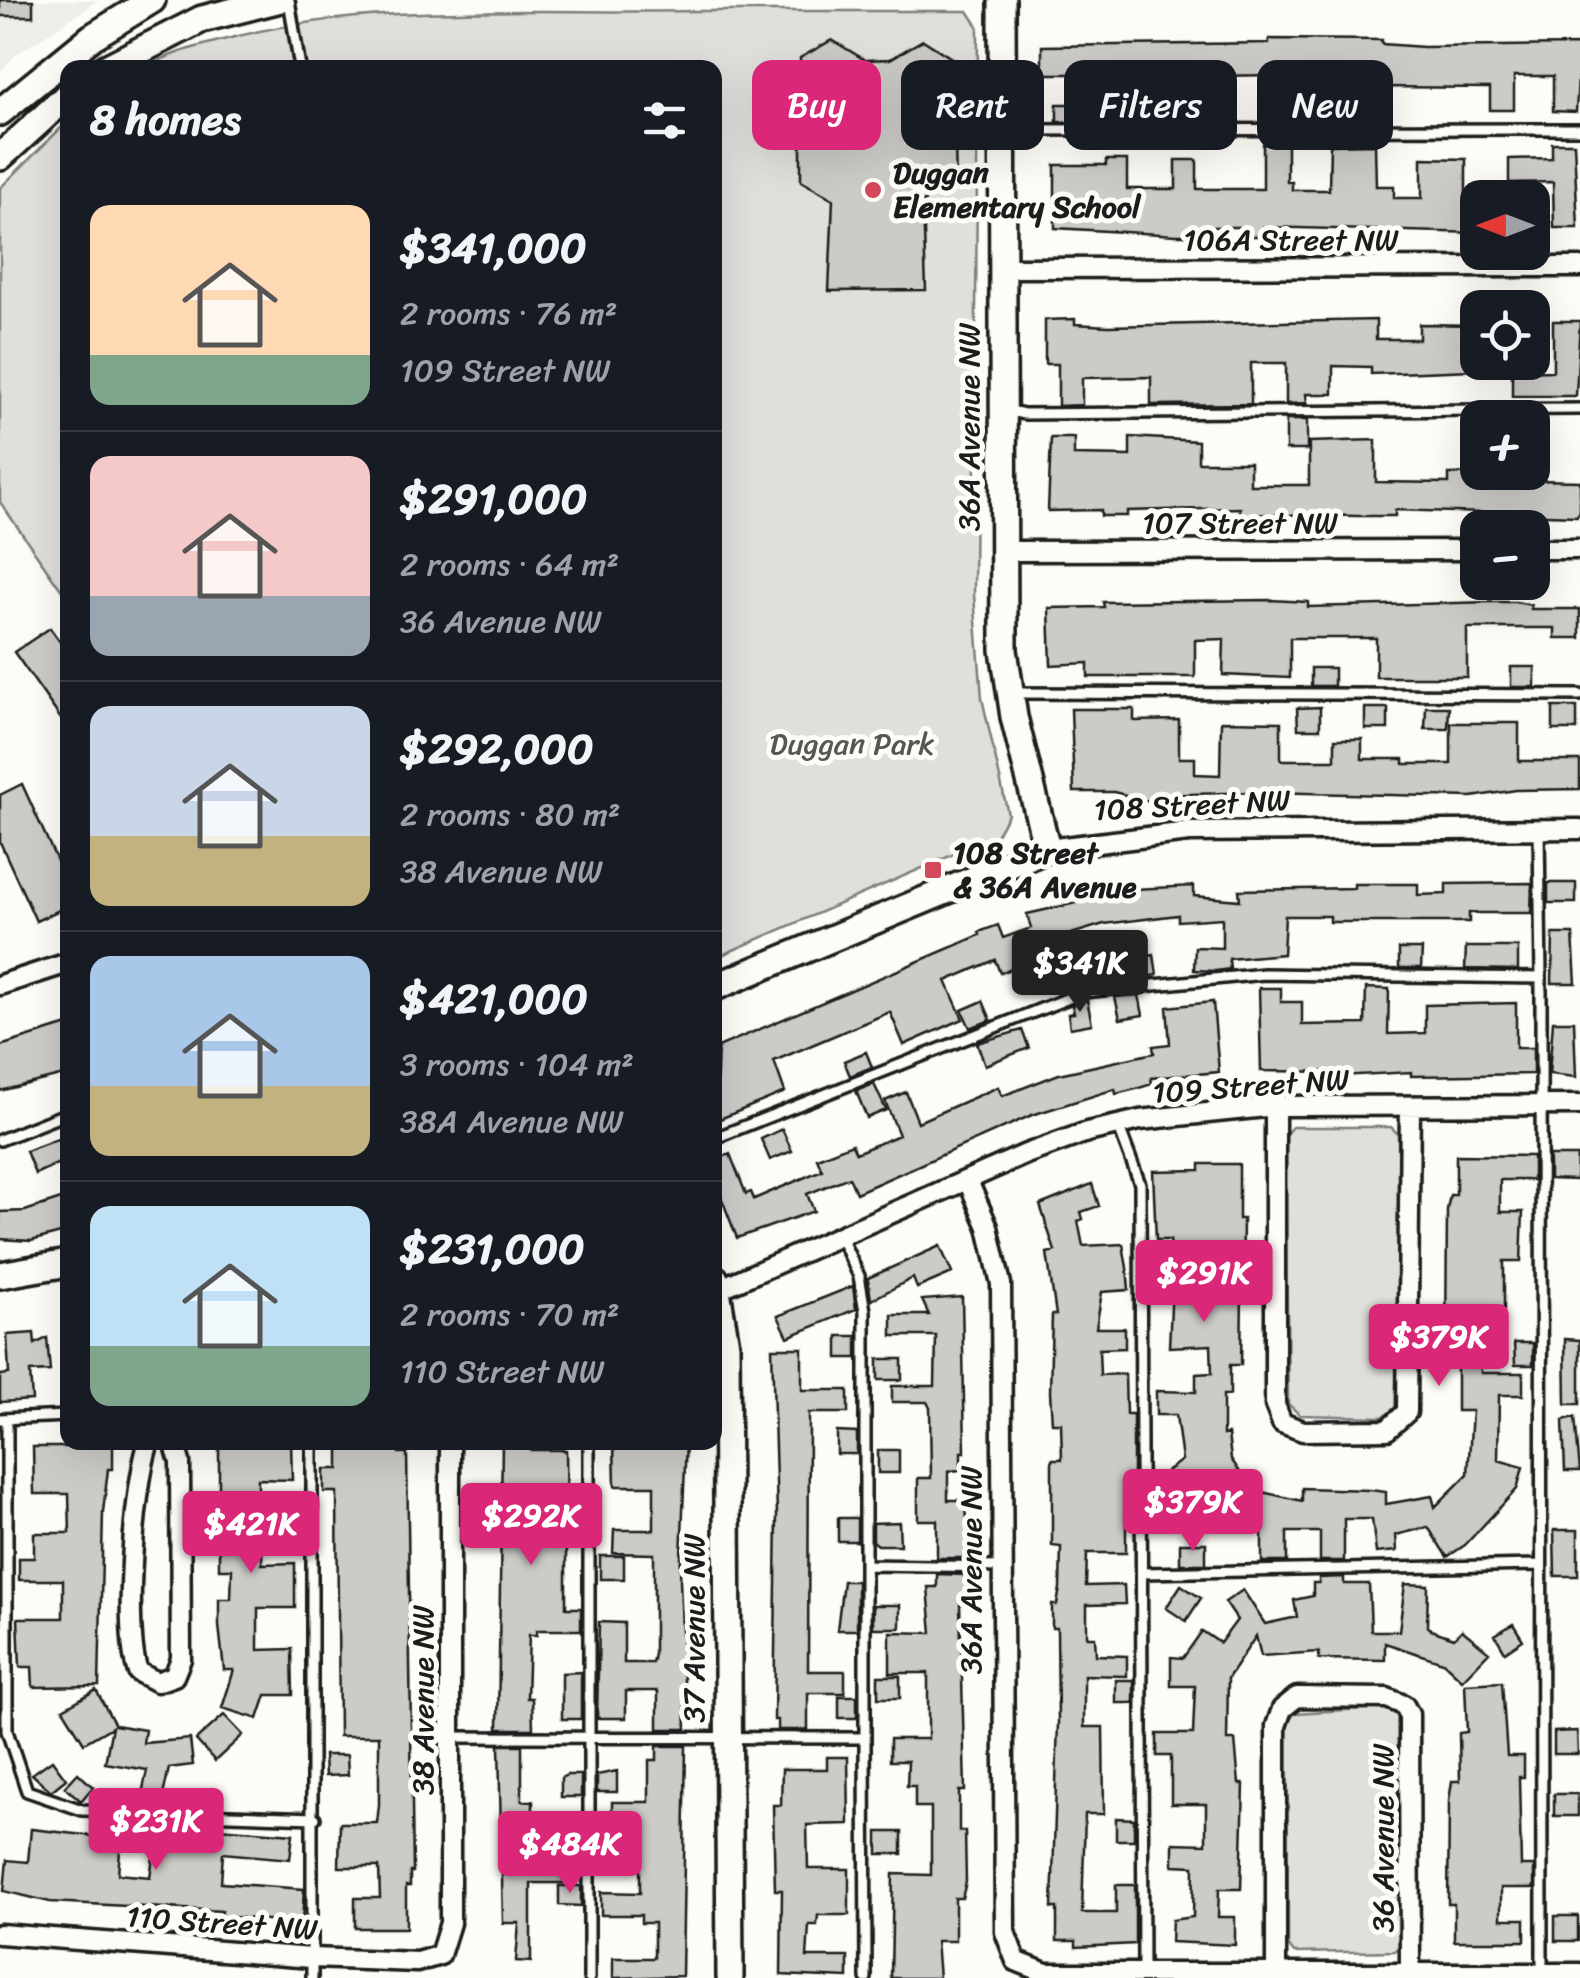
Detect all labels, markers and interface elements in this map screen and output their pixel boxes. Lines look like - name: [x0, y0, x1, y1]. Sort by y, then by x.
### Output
- chip: Buy: [752, 60, 881, 150]
- chip: Rent: [901, 60, 1044, 150]
- chip: Filters: [1064, 60, 1237, 150]
- chip: New: [1257, 60, 1393, 150]
- text: 8 homes: [90, 83, 241, 157]
- icon: filters: [637, 93, 692, 148]
- place label: Duggan Elementary School: [893, 146, 1142, 234]
- marker: Duggan Elementary School: [862, 179, 884, 201]
- north arrow: [1460, 180, 1550, 270]
- map controls: [1460, 180, 1550, 600]
- text: $341,000: [400, 211, 587, 285]
- street label: 106A Street NW: [1183, 213, 1399, 267]
- icon: home: [170, 245, 290, 365]
- text: 2 rooms · 76 m²: [400, 285, 617, 342]
- button: locate: [1460, 290, 1550, 380]
- street label: 36A Avenue NW: [942, 322, 996, 531]
- text: 109 Street NW: [400, 342, 611, 399]
- button: +: [1460, 400, 1550, 490]
- text: $291,000: [400, 462, 587, 536]
- icon: home: [170, 496, 290, 616]
- street label: 107 Street NW: [1142, 496, 1338, 550]
- button: −: [1460, 510, 1550, 600]
- text: 2 rooms · 64 m²: [400, 536, 619, 593]
- text: 36 Avenue NW: [400, 593, 602, 650]
- text: $292,000: [400, 712, 593, 786]
- park label: Duggan Park: [770, 717, 935, 771]
- icon: home: [170, 746, 290, 866]
- street label: 108 Street NW: [1092, 773, 1292, 837]
- text: 2 rooms · 80 m²: [400, 786, 620, 843]
- place label: 108 Street & 36A Avenue: [953, 826, 1137, 914]
- text: 38 Avenue NW: [400, 843, 603, 900]
- marker: 108 Street & 36A Avenue: [922, 859, 944, 881]
- pin: $341K: [1010, 930, 1150, 1015]
- text: $341K: [1034, 934, 1126, 991]
- text: $421,000: [400, 962, 588, 1036]
- icon: home: [170, 996, 290, 1116]
- text: 3 rooms · 104 m²: [400, 1036, 634, 1093]
- street label: 109 Street NW: [1151, 1052, 1352, 1120]
- text: 38A Avenue NW: [400, 1093, 624, 1150]
- text: $231,000: [400, 1212, 585, 1286]
- pin: $291K: [1134, 1240, 1274, 1325]
- text: $291K: [1158, 1244, 1250, 1301]
- icon: home: [170, 1246, 290, 1366]
- text: 2 rooms · 70 m²: [400, 1286, 619, 1343]
- pin: $379K: [1369, 1304, 1509, 1389]
- text: $379K: [1391, 1308, 1487, 1365]
- text: 110 Street NW: [400, 1343, 605, 1400]
- street label: 36A Avenue NW: [944, 1465, 998, 1674]
- pin: $379K: [1123, 1469, 1263, 1554]
- text: $379K: [1145, 1473, 1241, 1530]
- pin: $292K: [461, 1483, 601, 1568]
- text: $292K: [482, 1487, 580, 1544]
- pin: $421K: [181, 1491, 321, 1576]
- text: $421K: [204, 1495, 298, 1552]
- street label: 37 Avenue NW: [667, 1533, 721, 1723]
- street label: 38 Avenue NW: [396, 1604, 450, 1795]
- street label: 36 Avenue NW: [1356, 1743, 1410, 1933]
- pin: $231K: [86, 1788, 226, 1873]
- text: $231K: [111, 1792, 201, 1849]
- pin: $484K: [500, 1811, 640, 1896]
- text: $484K: [520, 1815, 620, 1872]
- street label: 110 Street NW: [124, 1889, 320, 1957]

